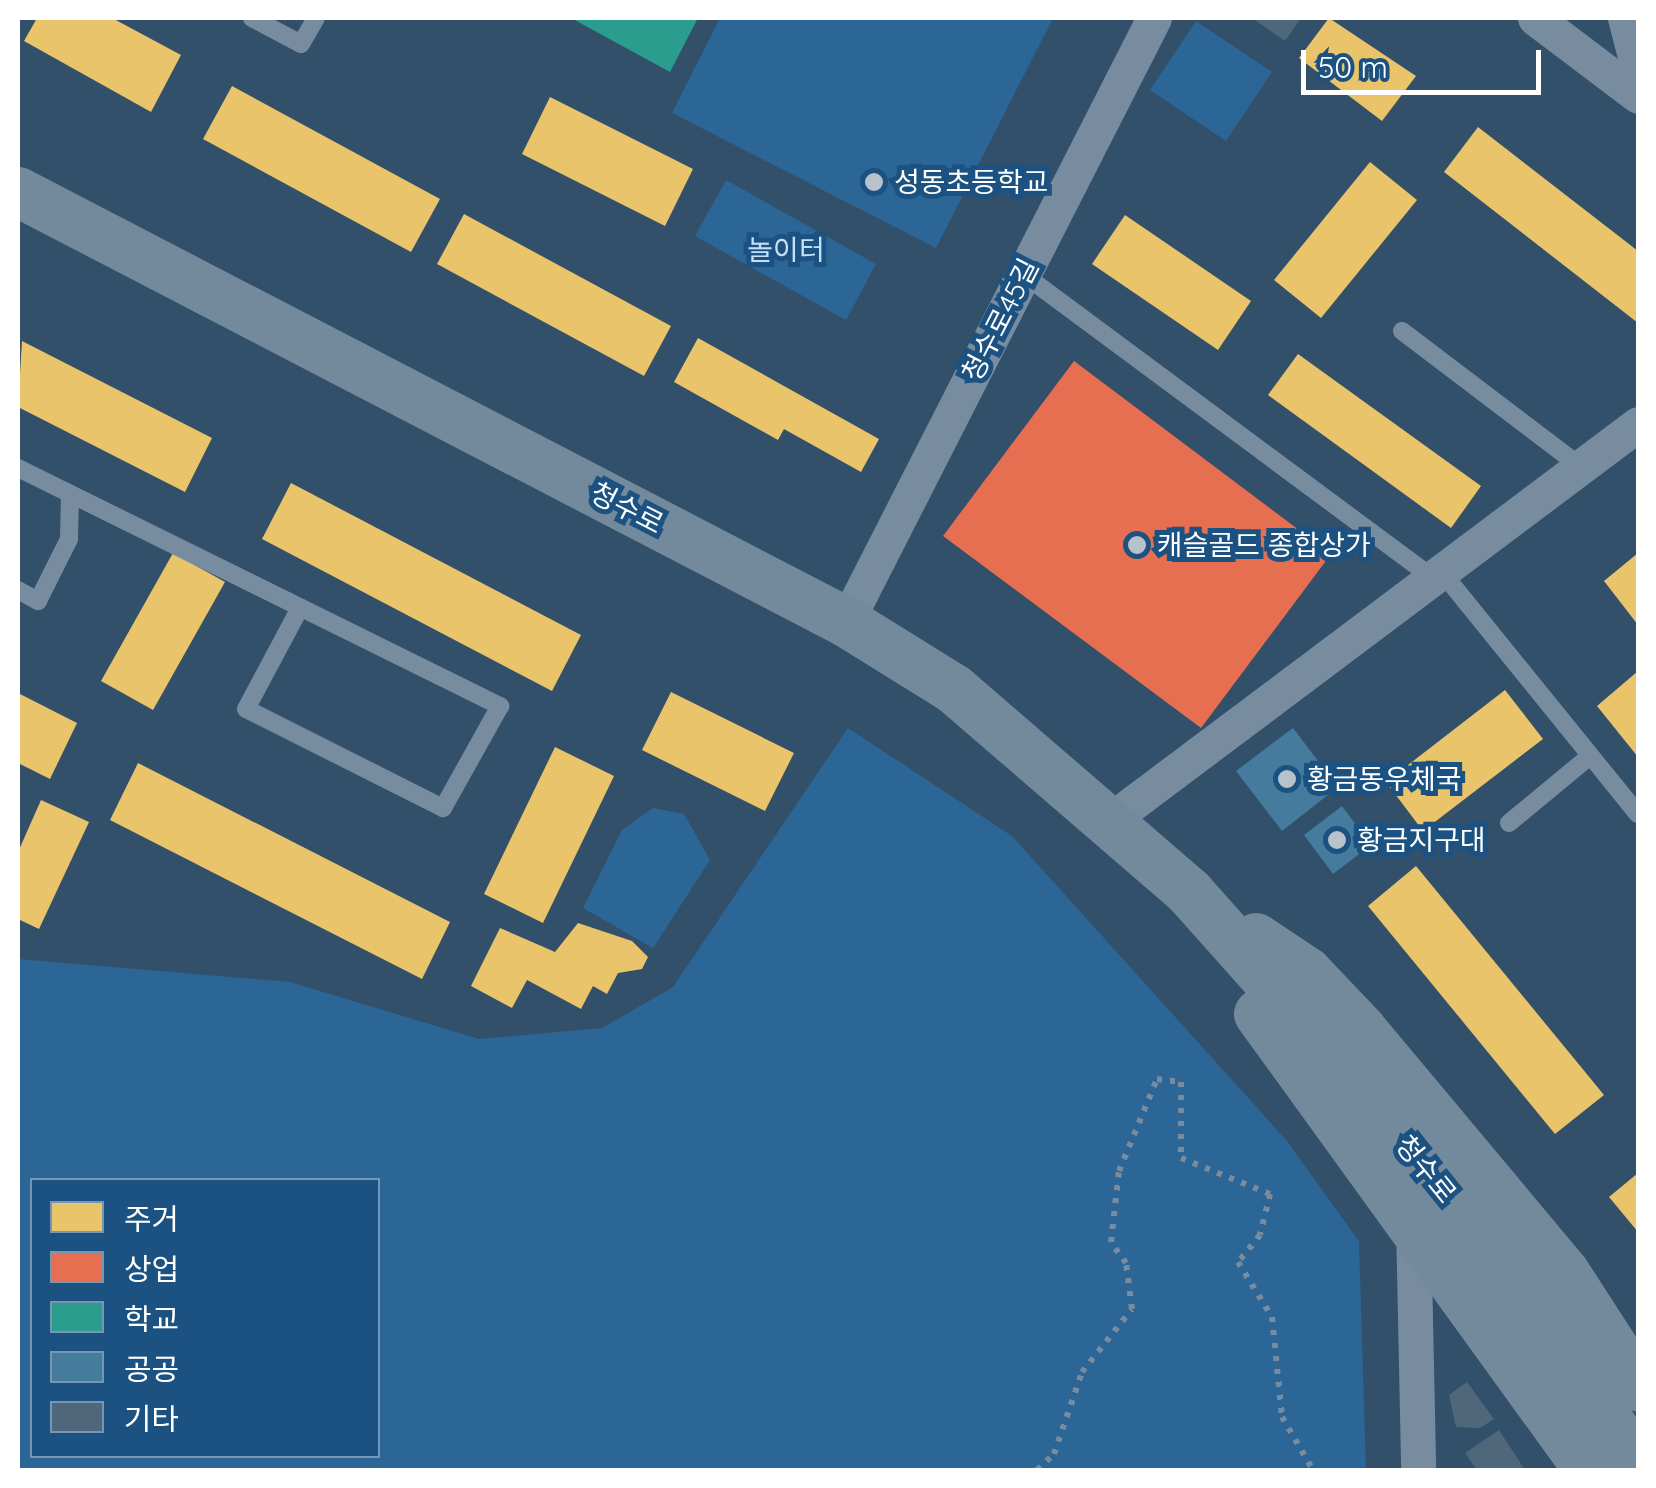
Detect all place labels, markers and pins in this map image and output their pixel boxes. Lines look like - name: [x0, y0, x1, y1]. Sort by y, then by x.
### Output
- place label: 성동초등학교: [894, 165, 1049, 199]
- marker: 성동초등학교: [863, 171, 885, 193]
- place label: 캐슬골드 종합상가: [1157, 528, 1371, 562]
- marker: 캐슬골드 종합상가: [1126, 534, 1148, 556]
- place label: 황금동우체국: [1307, 762, 1462, 796]
- marker: 황금동우체국: [1276, 768, 1298, 790]
- place label: 황금지구대: [1357, 823, 1486, 857]
- marker: 황금지구대: [1326, 829, 1348, 851]

